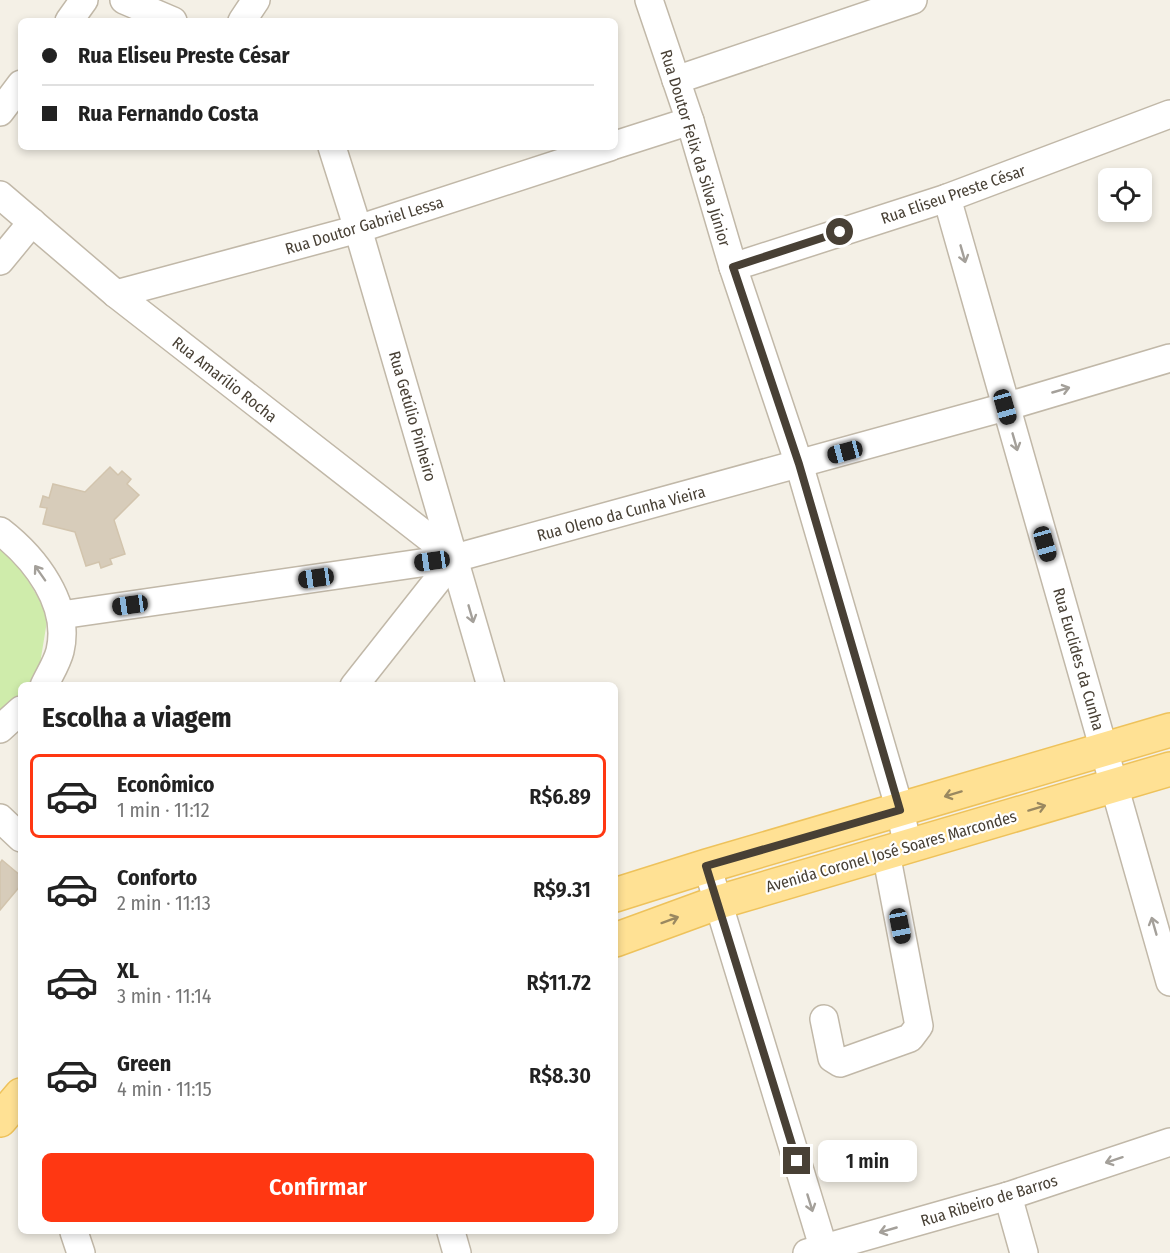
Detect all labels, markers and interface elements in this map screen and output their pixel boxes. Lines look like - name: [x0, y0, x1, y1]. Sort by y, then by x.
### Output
- text: Rua Eliseu Preste César: [78, 42, 290, 69]
- street label: Rua Doutor Felix da Silva Júnior: [656, 47, 735, 249]
- text: Rua Fernando Costa: [78, 100, 259, 127]
- street label: Rua Eliseu Preste César: [878, 161, 1028, 228]
- map controls: [1098, 168, 1152, 222]
- button: locate: [1098, 168, 1152, 222]
- street label: Rua Doutor Gabriel Lessa: [283, 192, 446, 259]
- route start: [826, 218, 853, 245]
- one-way arrow: [957, 244, 969, 263]
- street label: Rua Amarílio Rocha: [169, 333, 281, 426]
- street label: Rua Getúlio Pinheiro: [385, 349, 440, 483]
- one-way arrow: [1051, 384, 1070, 395]
- car: [991, 387, 1019, 427]
- one-way arrow: [1010, 432, 1021, 451]
- car: [825, 439, 865, 465]
- street label: Rua Oleno da Cunha Vieira: [535, 482, 707, 545]
- car: [1031, 524, 1059, 564]
- car: [413, 550, 451, 572]
- one-way arrow: [34, 565, 46, 581]
- car: [297, 567, 335, 589]
- street label: Rua Euclides da Cunha: [1049, 586, 1108, 733]
- car: [111, 594, 149, 616]
- one-way arrow: [466, 604, 477, 623]
- text: Escolha a viagem: [42, 702, 232, 734]
- icon: car: [45, 769, 99, 823]
- text: Econômico: [117, 771, 215, 798]
- text: R$6.89: [529, 783, 591, 810]
- one-way arrow: [944, 789, 963, 800]
- text: 1 min · 11:12: [117, 798, 209, 822]
- one-way arrow: [1027, 802, 1046, 813]
- street label: Avenida Coronel José Soares Marcondes: [763, 806, 1019, 896]
- icon: car: [45, 862, 99, 916]
- text: Conforto: [117, 864, 197, 891]
- text: R$9.31: [533, 876, 591, 903]
- text: 2 min · 11:13: [117, 891, 211, 915]
- car: [888, 907, 912, 945]
- one-way arrow: [660, 914, 679, 925]
- one-way arrow: [1148, 917, 1159, 936]
- icon: car: [45, 955, 99, 1009]
- text: XL: [117, 957, 139, 984]
- text: R$11.72: [527, 969, 591, 996]
- text: 3 min · 11:14: [117, 984, 212, 1008]
- icon: car: [45, 1048, 99, 1102]
- text: Green: [117, 1050, 171, 1077]
- text: R$8.30: [529, 1062, 591, 1089]
- text: 4 min · 11:15: [117, 1077, 212, 1101]
- callout: 1 min: [818, 1140, 917, 1182]
- route end: [783, 1147, 810, 1174]
- text: 1 min: [846, 1149, 889, 1173]
- button: Confirmar: [42, 1153, 594, 1222]
- one-way arrow: [1105, 1156, 1124, 1167]
- street label: Rua Ribeiro de Barros: [918, 1171, 1060, 1230]
- one-way arrow: [805, 1193, 816, 1212]
- one-way arrow: [879, 1224, 898, 1236]

